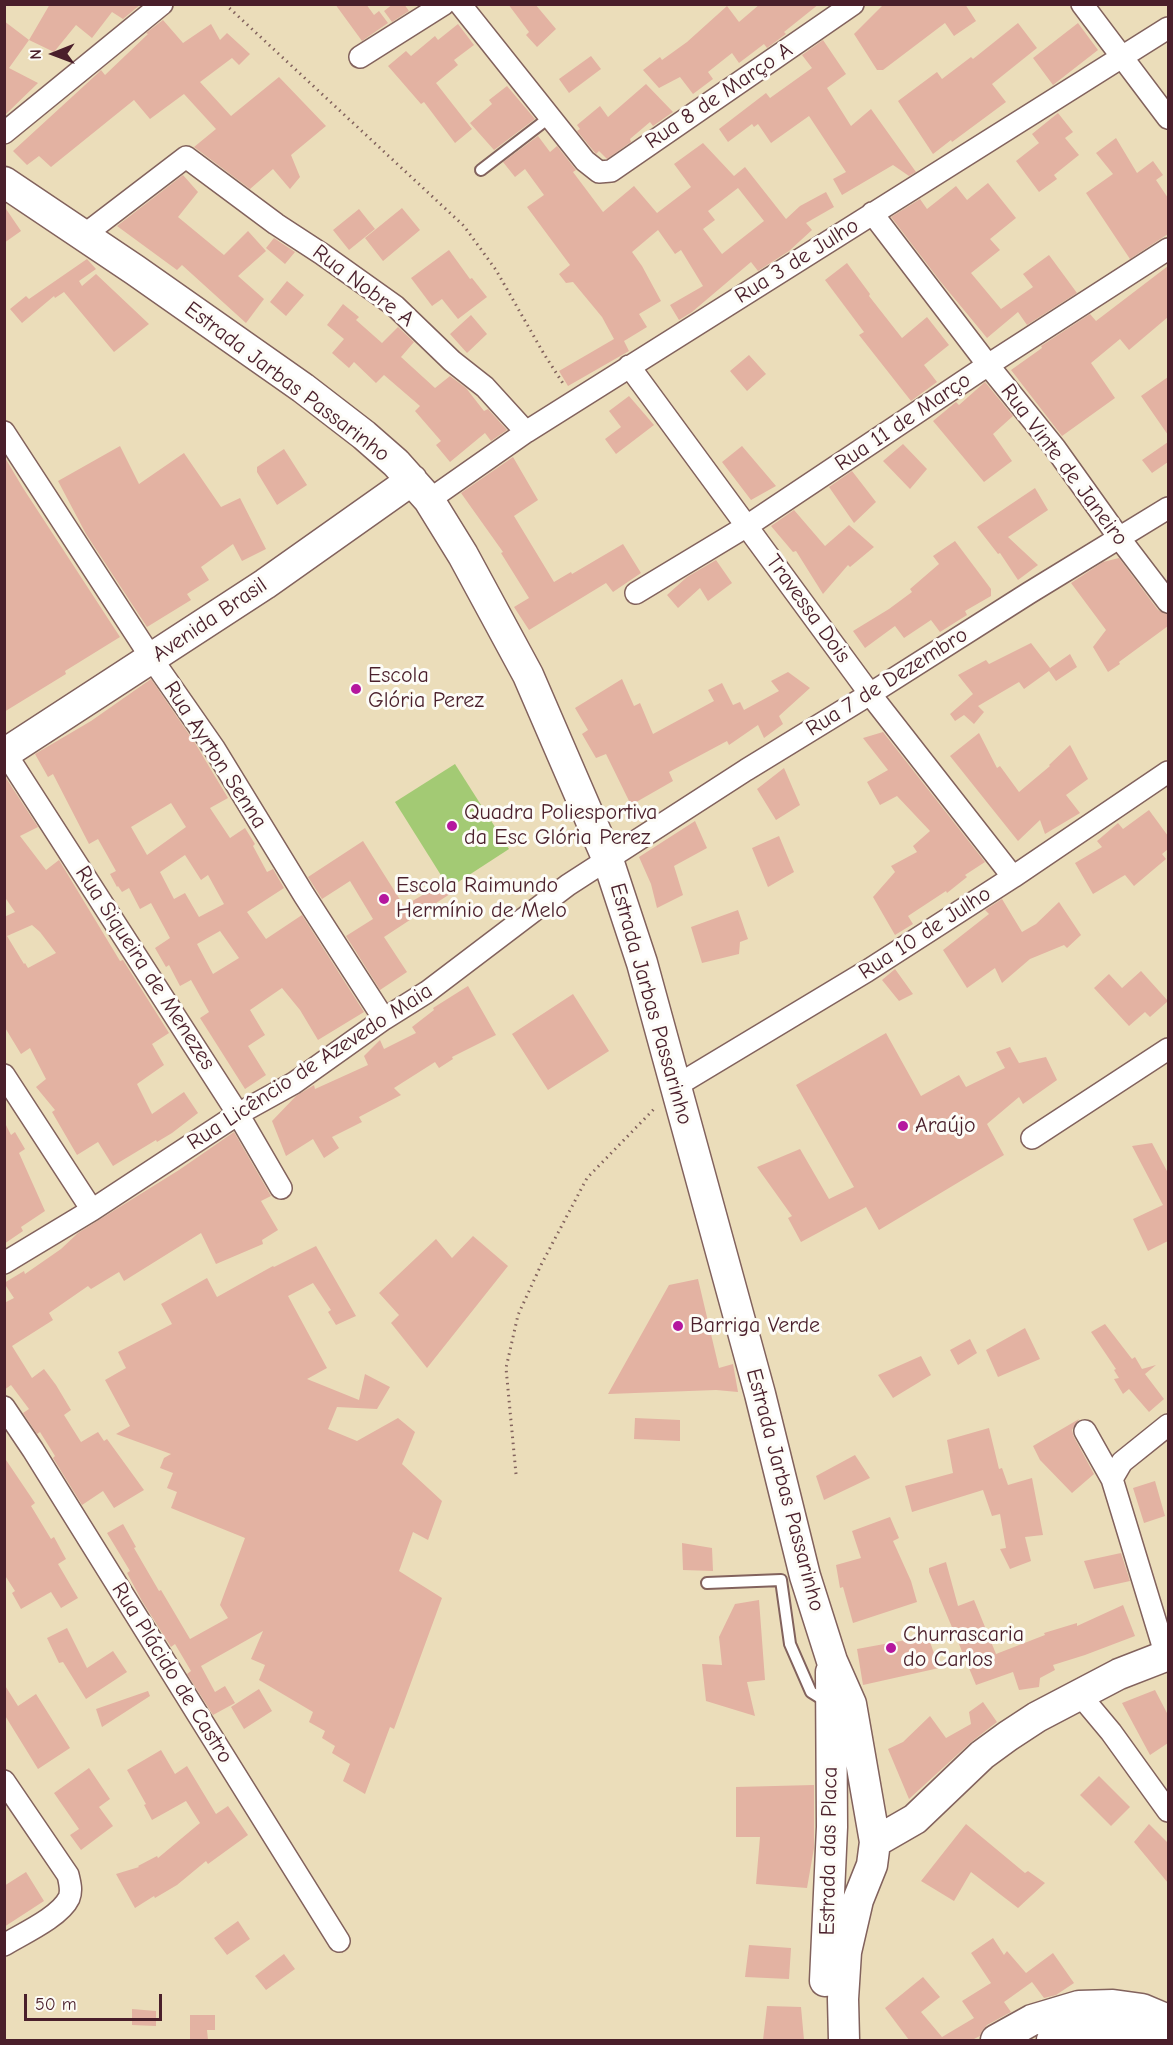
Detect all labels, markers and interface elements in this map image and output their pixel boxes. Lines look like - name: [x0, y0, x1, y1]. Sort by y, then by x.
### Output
- north arrow: [24, 24, 84, 84]
- street label: Rua 8 de Março A: [640, 37, 798, 155]
- text: N: [27, 49, 45, 60]
- street label: Rua 3 de Julho: [730, 212, 864, 310]
- street label: Rua Nobre A: [307, 239, 419, 333]
- street label: Estrada Jarbas Passarinho: [179, 296, 395, 468]
- street label: Rua 11 de Março: [830, 367, 976, 477]
- street label: Rua Vinte de Janeiro: [995, 379, 1133, 551]
- street label: Travessa Dois: [760, 550, 856, 668]
- street label: Avenida Brasil: [148, 572, 272, 668]
- street label: Rua 7 de Dezembro: [801, 622, 973, 742]
- place label: Escola Glória Perez: [368, 663, 484, 714]
- street label: Rua Ayrton Senna: [158, 676, 272, 834]
- marker: Escola Glória Perez: [349, 682, 363, 696]
- place label: Quadra Poliesportiva da Esc Glória Perez: [464, 800, 657, 852]
- marker: Quadra Poliesportiva da Esc Glória Perez: [445, 819, 459, 833]
- street label: Rua Siqueira de Menezes: [69, 861, 221, 1075]
- place label: Escola Raimundo Hermínio de Melo: [396, 873, 567, 924]
- street label: Estrada Jarbas Passarinho: [604, 880, 698, 1128]
- street label: Rua 10 de Julho: [854, 881, 996, 985]
- marker: Escola Raimundo Hermínio de Melo: [377, 892, 391, 906]
- street label: Rua Licêncio de Azevedo Maia: [183, 978, 437, 1156]
- place label: Araújo: [915, 1113, 976, 1139]
- marker: Araújo: [896, 1119, 910, 1133]
- place label: Barriga Verde: [690, 1313, 820, 1339]
- marker: Barriga Verde: [671, 1319, 685, 1333]
- street label: Estrada Jarbas Passarinho: [740, 1366, 830, 1614]
- street label: Rua Plácido de Castro: [106, 1578, 238, 1768]
- place label: Churrascaria do Carlos: [903, 1622, 1024, 1674]
- marker: Churrascaria do Carlos: [884, 1641, 898, 1655]
- street label: Estrada das Placa: [814, 1766, 844, 1936]
- scale bar: [27, 1982, 165, 2020]
- text: 50 m: [35, 1994, 77, 2015]

